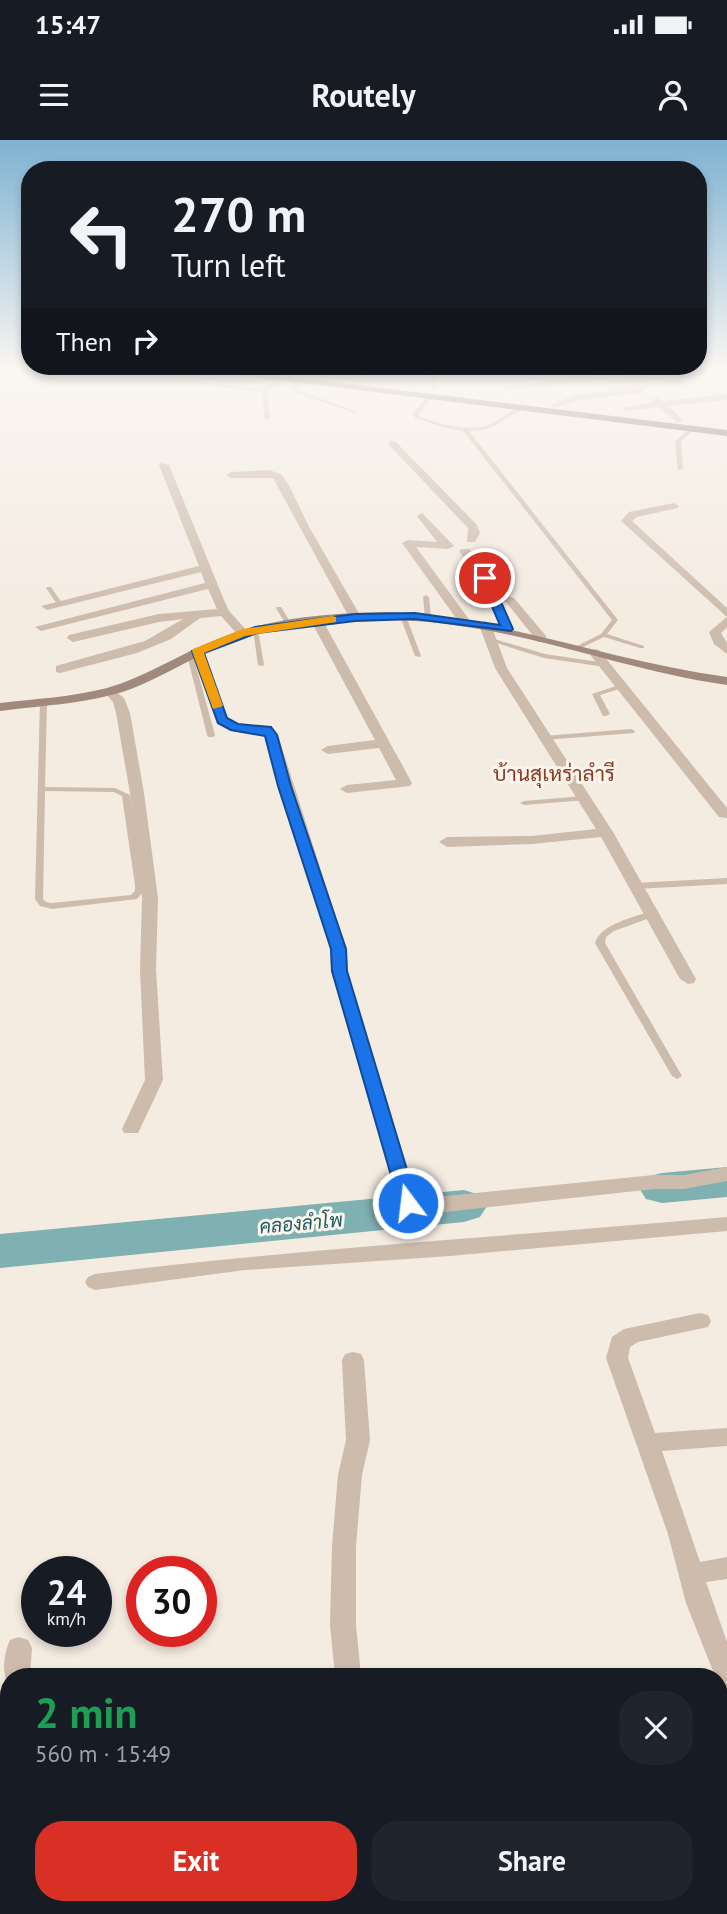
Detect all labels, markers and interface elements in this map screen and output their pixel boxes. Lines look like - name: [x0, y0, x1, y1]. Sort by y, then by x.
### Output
- text: 15:47: [35, 8, 101, 41]
- text: Routely: [311, 74, 416, 116]
- icon: menu: [35, 76, 73, 114]
- icon: person: [654, 76, 692, 114]
- text: 270 m: [171, 182, 306, 246]
- icon: left: [56, 189, 147, 280]
- text: Turn left: [171, 244, 286, 286]
- icon: right: [126, 322, 164, 360]
- text: Then: [56, 325, 112, 358]
- pin: [455, 548, 515, 608]
- icon: arrive: [466, 559, 504, 597]
- district label: บ้านสุเหร่าลำรี: [493, 760, 615, 788]
- position arrow: [371, 1166, 445, 1240]
- water label: คลองลำโพ: [258, 1207, 344, 1239]
- speed limit sign: 30: [126, 1556, 217, 1647]
- text: 24: [47, 1569, 86, 1615]
- text: km/h: [47, 1607, 86, 1630]
- text: 2 min: [35, 1685, 137, 1740]
- button: close: [619, 1691, 693, 1765]
- text: 560 m · 15:49: [35, 1739, 171, 1768]
- button: Exit: [35, 1821, 357, 1901]
- button: Share: [371, 1821, 693, 1901]

